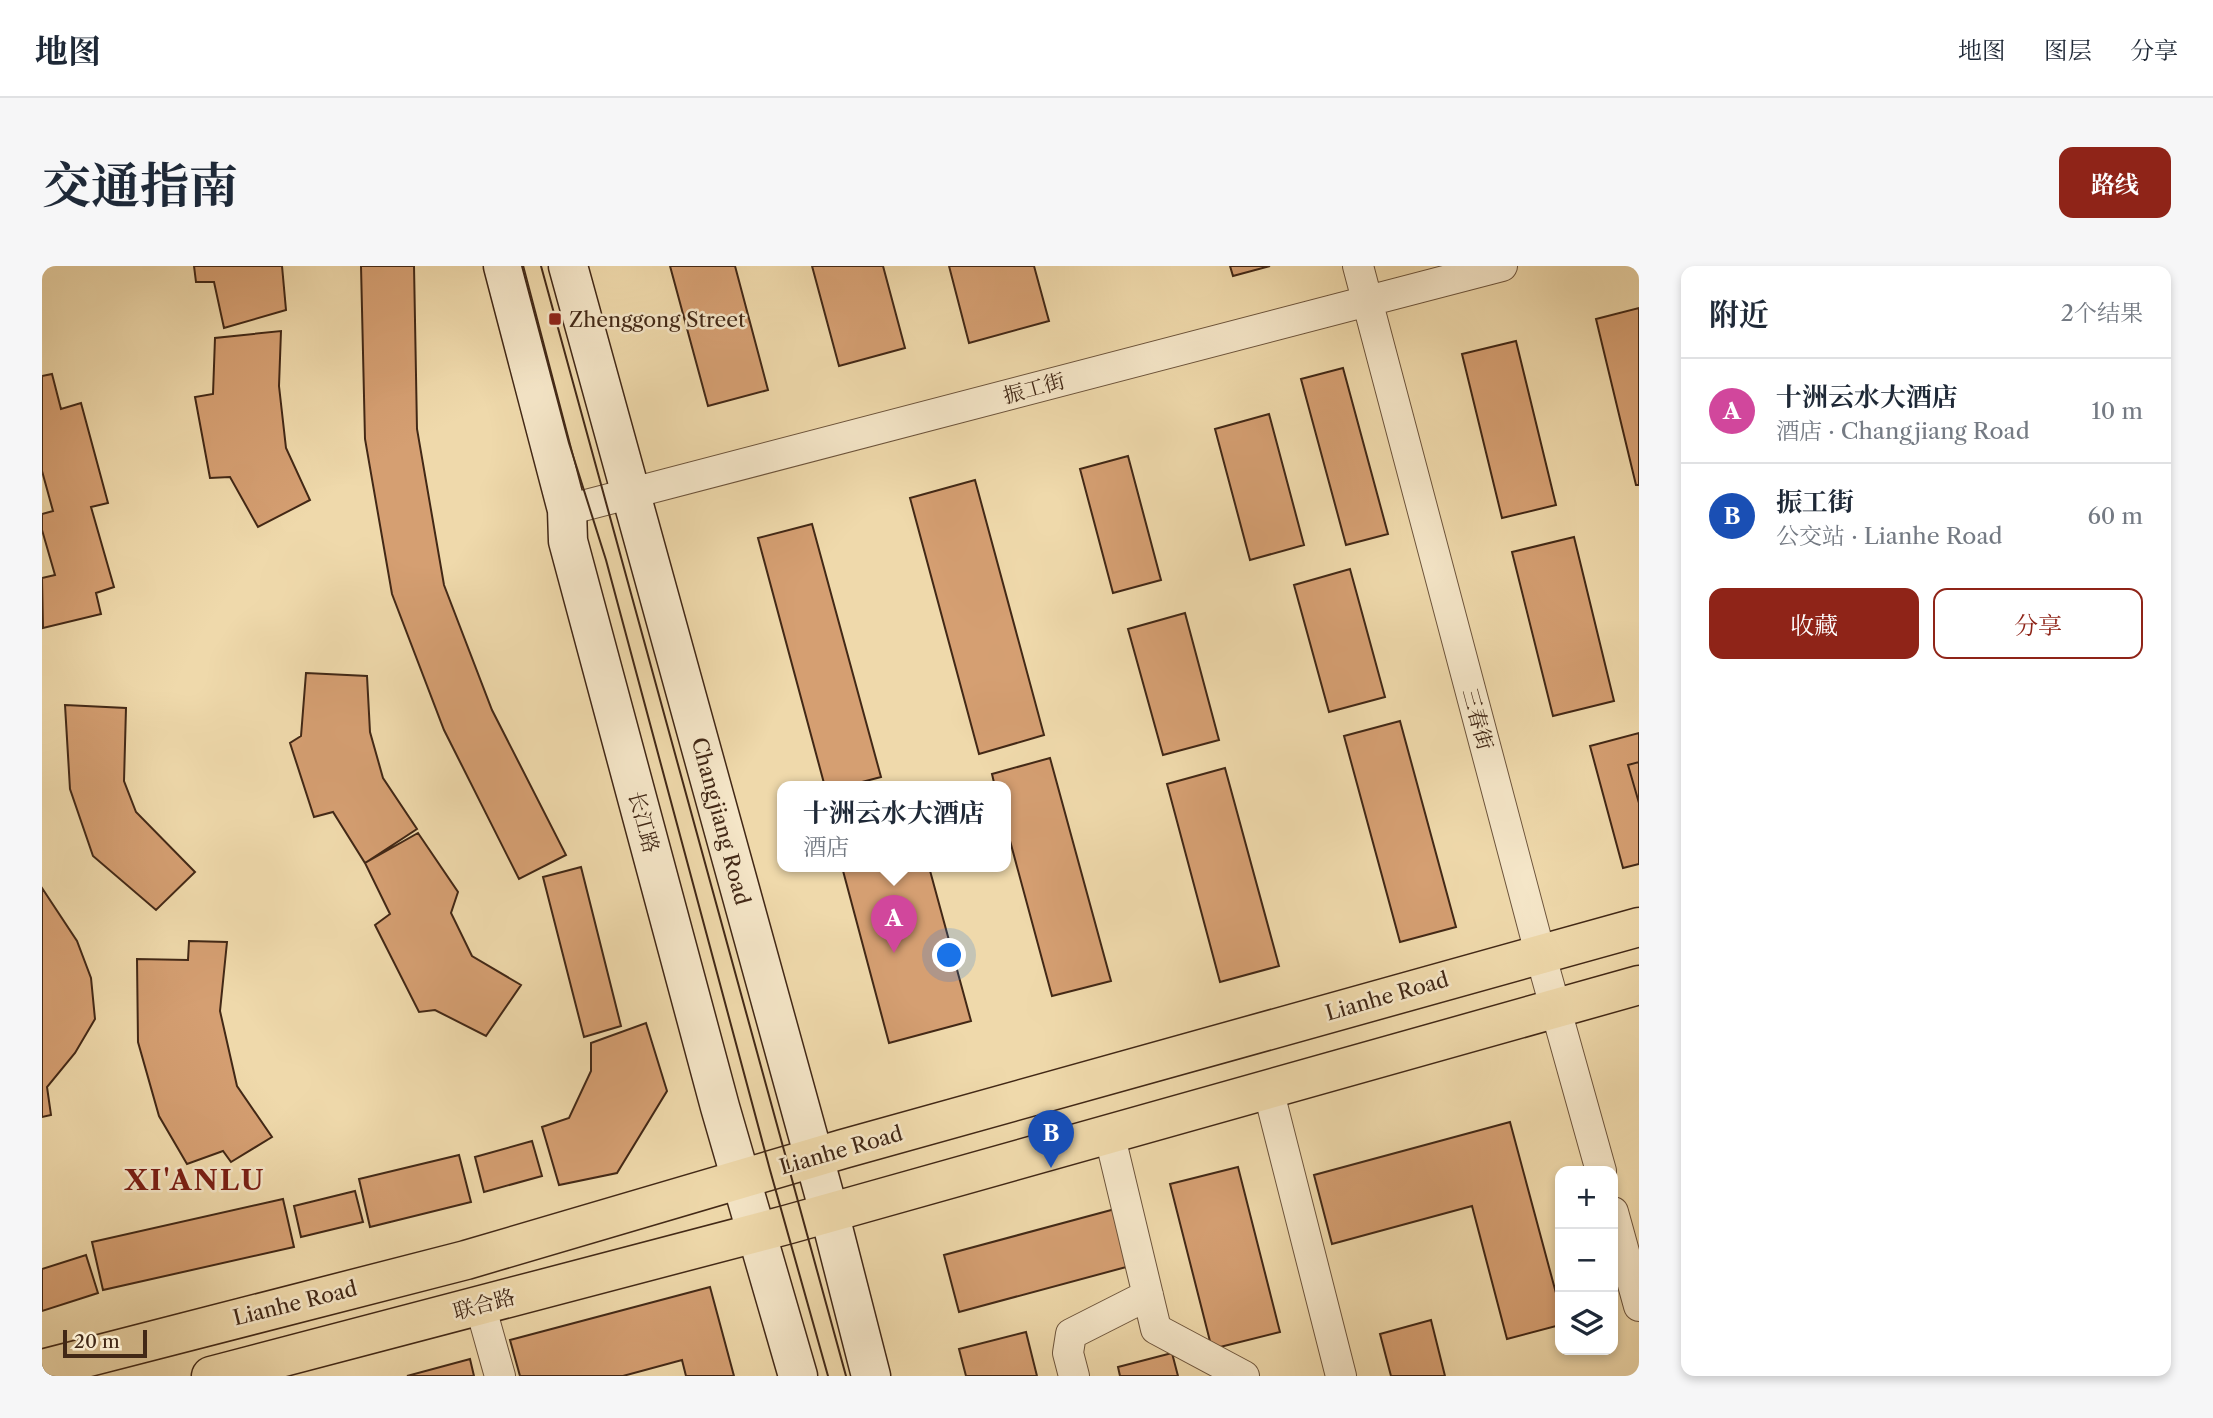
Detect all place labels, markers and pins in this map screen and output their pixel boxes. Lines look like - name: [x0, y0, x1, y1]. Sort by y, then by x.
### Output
- place label: Zhenggong Street: [569, 307, 746, 332]
- marker: Zhenggong Street: [547, 311, 563, 327]
- pin: A: [871, 895, 917, 953]
- pin: B: [1028, 1110, 1074, 1168]

